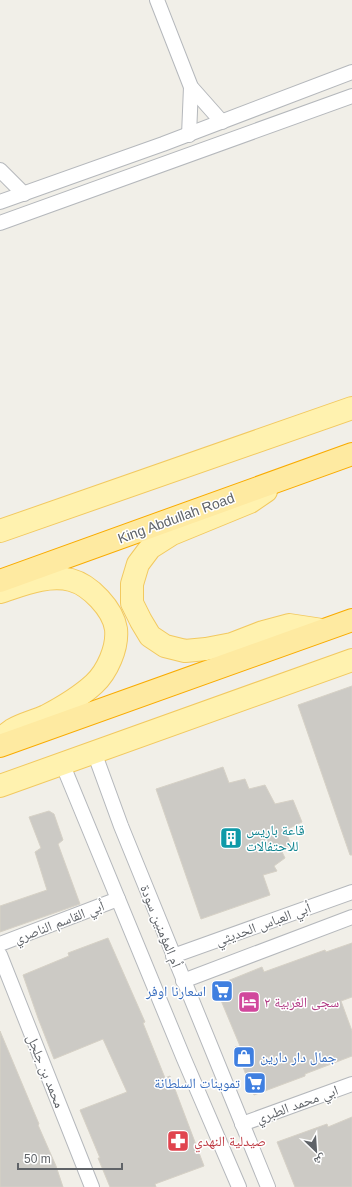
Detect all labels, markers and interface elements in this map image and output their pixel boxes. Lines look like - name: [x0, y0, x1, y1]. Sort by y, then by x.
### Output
- street label: King Abdullah Road: [115, 489, 237, 547]
- place label: قاعة باريس للاحتفالات: [246, 822, 305, 854]
- building icon: قاعة باريس للاحتفالات: [218, 825, 244, 851]
- street label: أم المؤمنين سودة: [135, 882, 185, 970]
- street label: أبي القاسم الناصري: [11, 897, 108, 950]
- street label: أبي العباس الحديثي: [213, 899, 314, 952]
- supermarket icon: اسعارنا اوفر: [209, 978, 235, 1004]
- place label: اسعارنا اوفر: [145, 983, 206, 1000]
- hotel icon: سجى الغربية ٢: [236, 989, 262, 1015]
- place label: سجى الغربية ٢: [264, 994, 339, 1011]
- street label: محمد بن جلجل: [23, 1032, 68, 1110]
- shop icon: جمال دار دارين: [231, 1044, 257, 1070]
- place label: جمال دار دارين: [260, 1049, 336, 1066]
- supermarket icon: تموينات السلطانة: [242, 1070, 268, 1096]
- place label: تموينات السلطانة: [154, 1075, 240, 1092]
- street label: ابي محمد الطبري: [254, 1082, 341, 1130]
- pharmacy icon: صيدلية النهدي: [165, 1128, 191, 1154]
- north arrow: [296, 1131, 336, 1171]
- place label: صيدلية النهدي: [194, 1133, 266, 1153]
- scale bar: [18, 1145, 122, 1171]
- text: ش: [311, 1150, 328, 1168]
- text: 50 m: [24, 1152, 51, 1166]

